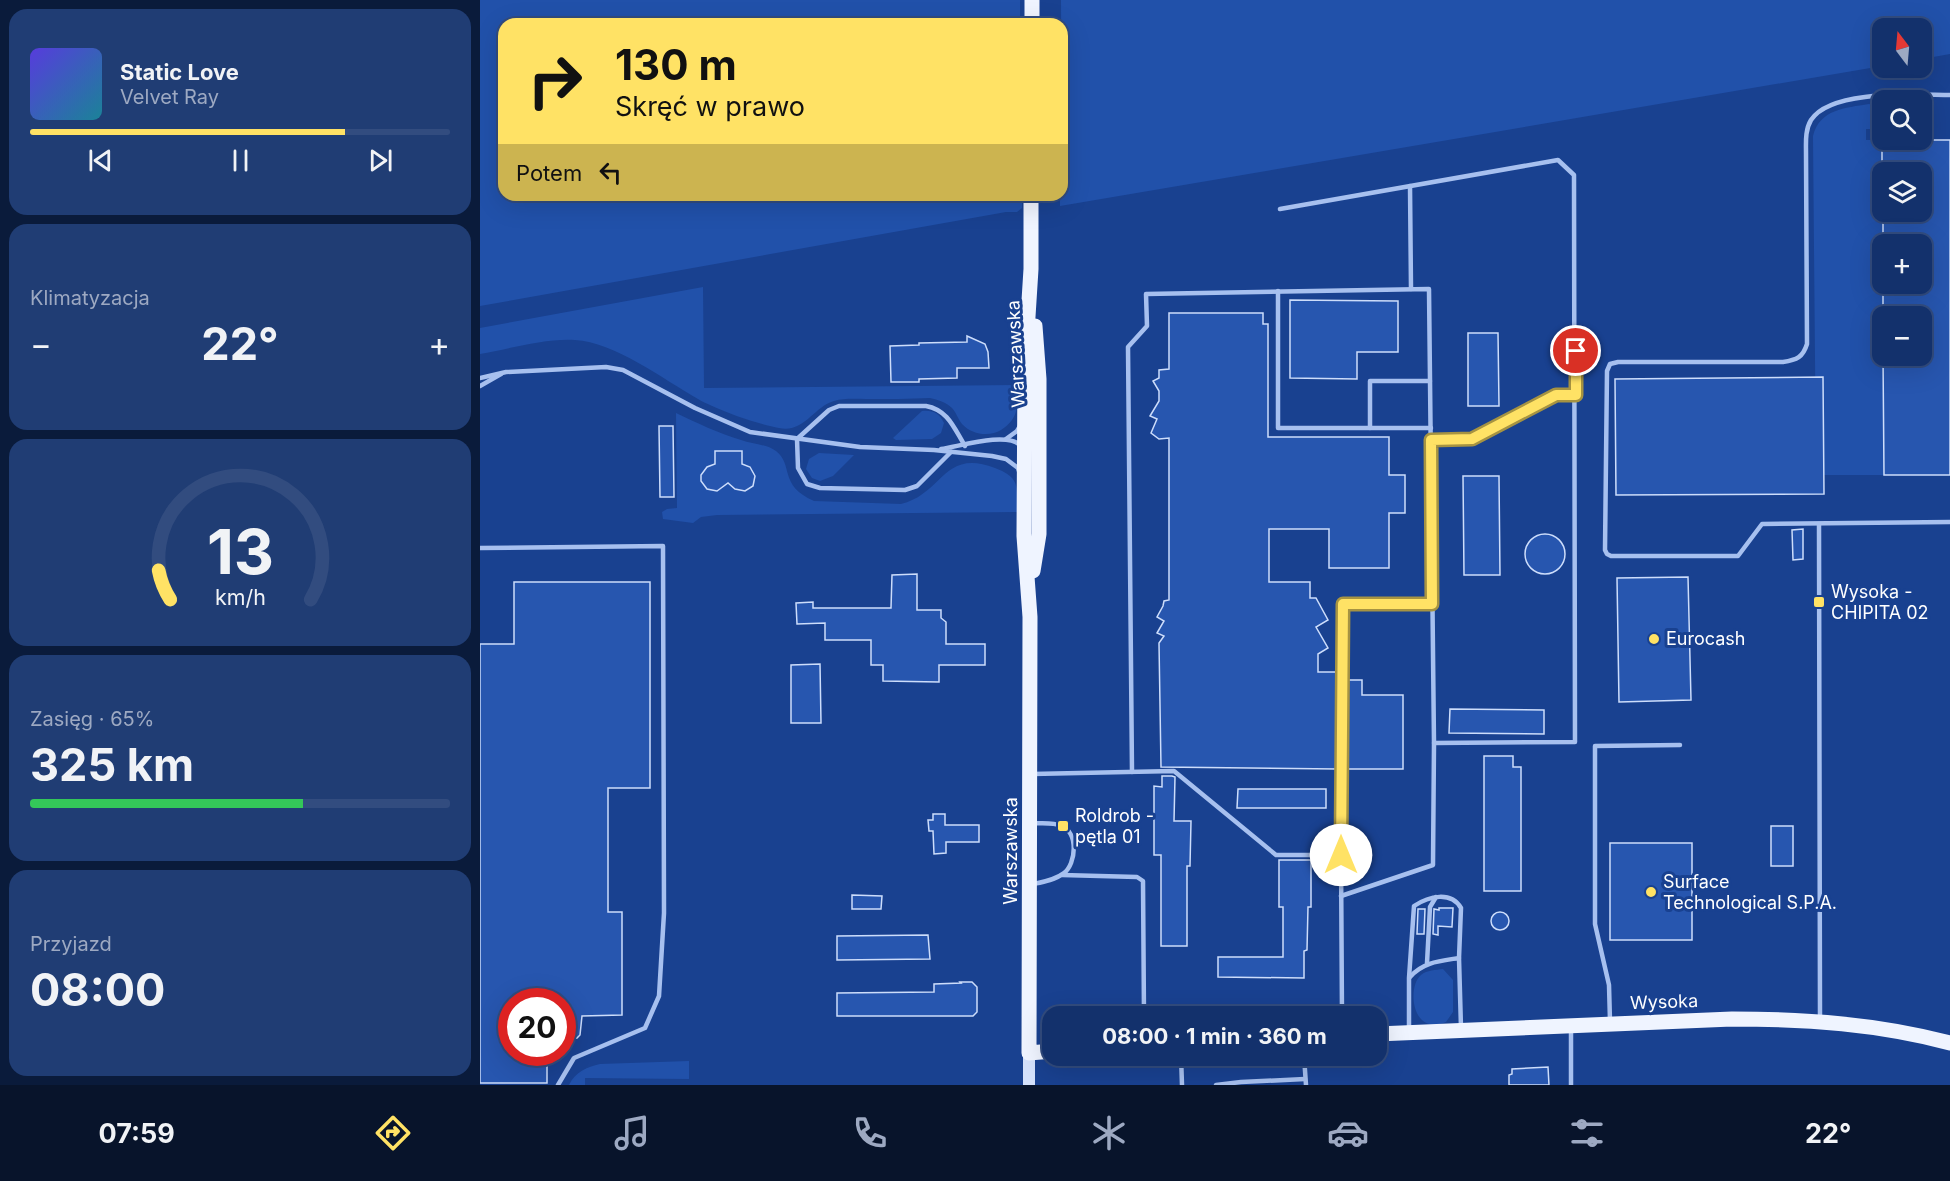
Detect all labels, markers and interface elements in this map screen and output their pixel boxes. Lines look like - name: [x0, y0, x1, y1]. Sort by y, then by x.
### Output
- north arrow: [1872, 18, 1932, 78]
- map controls: [1872, 18, 1932, 366]
- text: 130 m: [615, 39, 737, 90]
- icon: right: [516, 42, 594, 120]
- text: Static Love: [120, 59, 239, 85]
- text: Velvet Ray: [120, 85, 219, 109]
- text: Skręć w prawo: [615, 90, 805, 123]
- button: search: [1872, 90, 1932, 150]
- icon: previous: [84, 144, 117, 177]
- icon: pause: [224, 144, 257, 177]
- icon: next: [364, 144, 397, 177]
- icon: left: [594, 156, 627, 189]
- text: Potem: [516, 160, 582, 186]
- button: layers: [1872, 162, 1932, 222]
- button: +: [1872, 234, 1932, 294]
- text: Klimatyzacja: [30, 286, 150, 310]
- street label: Warszawska: [1002, 300, 1029, 408]
- button: −: [1872, 306, 1932, 366]
- text: 22°: [201, 316, 279, 371]
- text: −: [30, 324, 52, 364]
- text: +: [428, 324, 450, 364]
- pin: [1550, 325, 1601, 376]
- icon: arrive: [1559, 334, 1592, 367]
- text: 13: [206, 514, 274, 589]
- place label: Wysoka - CHIPITA 02: [1831, 581, 1929, 623]
- text: km/h: [215, 584, 265, 610]
- marker: Wysoka - CHIPITA 02: [1812, 595, 1826, 609]
- place label: Eurocash: [1666, 628, 1745, 649]
- marker: Eurocash: [1647, 632, 1661, 646]
- text: Zasięg · 65%: [30, 707, 154, 731]
- text: 325 km: [30, 737, 194, 792]
- street label: Warszawska: [1000, 797, 1021, 905]
- place label: Roldrob - pętla 01: [1075, 805, 1154, 847]
- marker: Roldrob - pętla 01: [1056, 819, 1070, 833]
- position arrow: [1309, 823, 1373, 887]
- place label: Surface Technological S.P.A.: [1663, 871, 1837, 913]
- marker: Surface Technological S.P.A.: [1644, 885, 1658, 899]
- text: Przyjazd: [30, 932, 112, 956]
- text: 08:00: [30, 962, 165, 1017]
- speed limit sign: 20: [498, 988, 576, 1066]
- street label: Wysoka: [1630, 990, 1698, 1013]
- text: 08:00 · 1 min · 360 m: [1102, 1023, 1327, 1049]
- icon: directions: [372, 1112, 414, 1154]
- icon: music: [611, 1112, 653, 1154]
- icon: phone: [849, 1112, 891, 1154]
- icon: climate: [1088, 1112, 1130, 1154]
- icon: car: [1327, 1112, 1369, 1154]
- icon: filters: [1566, 1112, 1608, 1154]
- text: 07:59: [98, 1117, 175, 1150]
- text: 22°: [1805, 1117, 1852, 1150]

